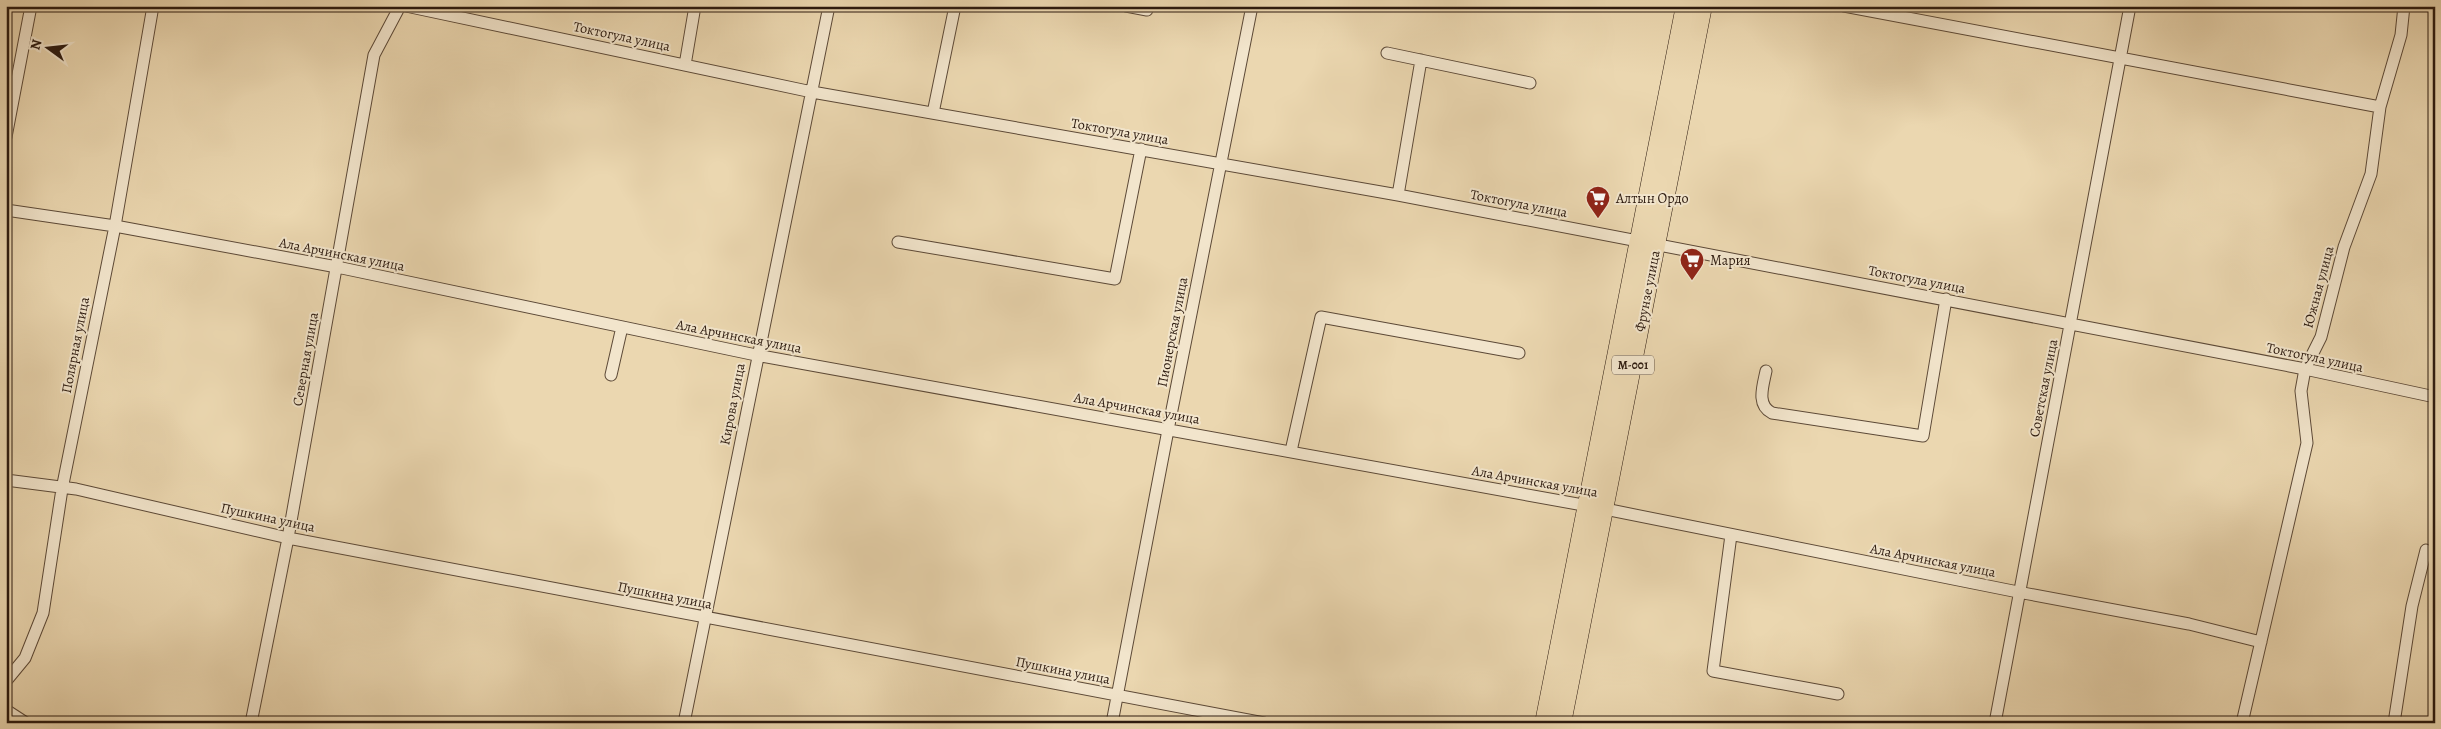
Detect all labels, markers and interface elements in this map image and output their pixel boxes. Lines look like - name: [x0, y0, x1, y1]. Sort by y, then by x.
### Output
- street label: Токтогула улица: [572, 17, 673, 56]
- north arrow: [22, 22, 72, 72]
- text: N: [25, 37, 46, 52]
- street label: Токтогула улица: [1070, 114, 1171, 149]
- street label: Токтогула улица: [1469, 185, 1570, 222]
- supermarket icon: Алтын Ордо: [1585, 185, 1611, 219]
- place label: Алтын Ордо: [1615, 189, 1689, 208]
- street label: Ала Арчинская улица: [277, 233, 407, 276]
- street label: Южная улица: [2298, 243, 2339, 330]
- supermarket icon: Мария: [1679, 247, 1705, 281]
- street label: Фрунзе улица: [1630, 248, 1665, 333]
- place label: Мария: [1710, 251, 1751, 270]
- street label: Токтогула улица: [1867, 261, 1968, 298]
- street label: Пионерская улица: [1153, 275, 1193, 389]
- street label: Полярная улица: [57, 295, 94, 395]
- street label: Северная улица: [288, 310, 323, 408]
- street label: Ала Арчинская улица: [674, 315, 804, 358]
- street label: Советская улица: [2025, 337, 2062, 439]
- street label: Токтогула улица: [2265, 338, 2366, 377]
- road number: M-001: [1612, 356, 1654, 374]
- street label: Кирова улица: [715, 361, 750, 447]
- street label: Ала Арчинская улица: [1072, 388, 1202, 429]
- street label: Ала Арчинская улица: [1470, 461, 1600, 502]
- street label: Пушкина улица: [219, 498, 317, 537]
- street label: Ала Арчинская улица: [1868, 539, 1998, 582]
- street label: Пушкина улица: [616, 577, 714, 614]
- street label: Пушкина улица: [1014, 652, 1112, 689]

